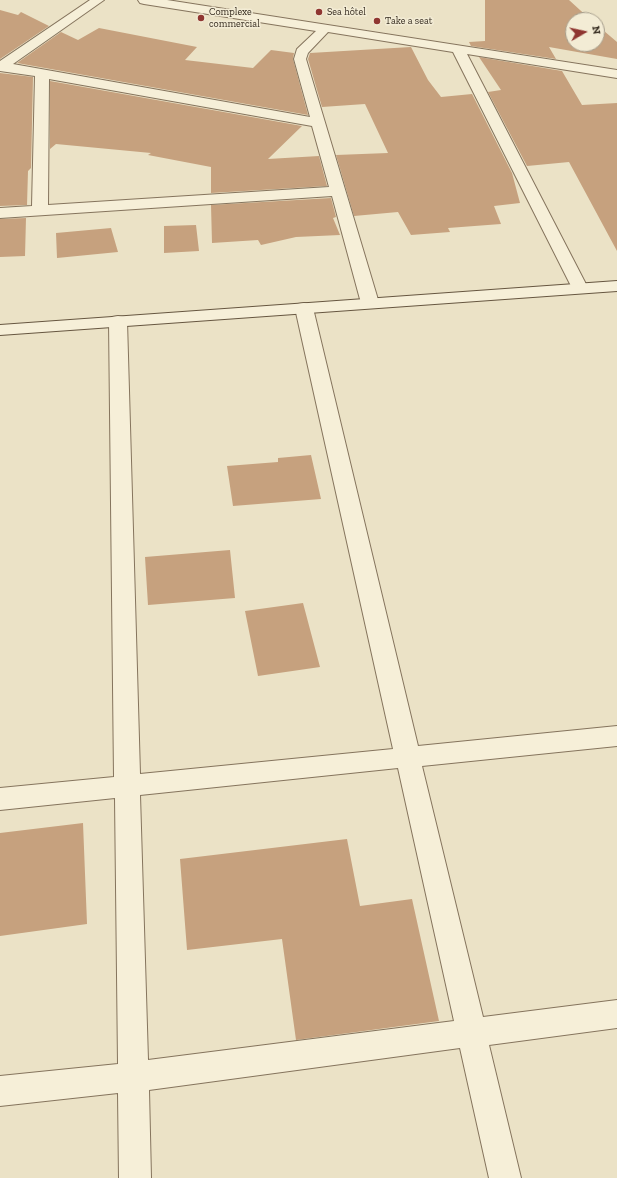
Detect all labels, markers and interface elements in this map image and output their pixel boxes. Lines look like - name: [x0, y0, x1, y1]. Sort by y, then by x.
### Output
- place label: Complexe commercial: [209, 6, 260, 30]
- place label: Sea hôtel: [327, 6, 366, 18]
- marker: Sea hôtel: [314, 7, 324, 17]
- north arrow: [565, 12, 605, 52]
- marker: Complexe commercial: [196, 13, 206, 23]
- place label: Take a seat: [385, 15, 432, 27]
- marker: Take a seat: [372, 16, 382, 26]
- text: N: [589, 25, 603, 35]

